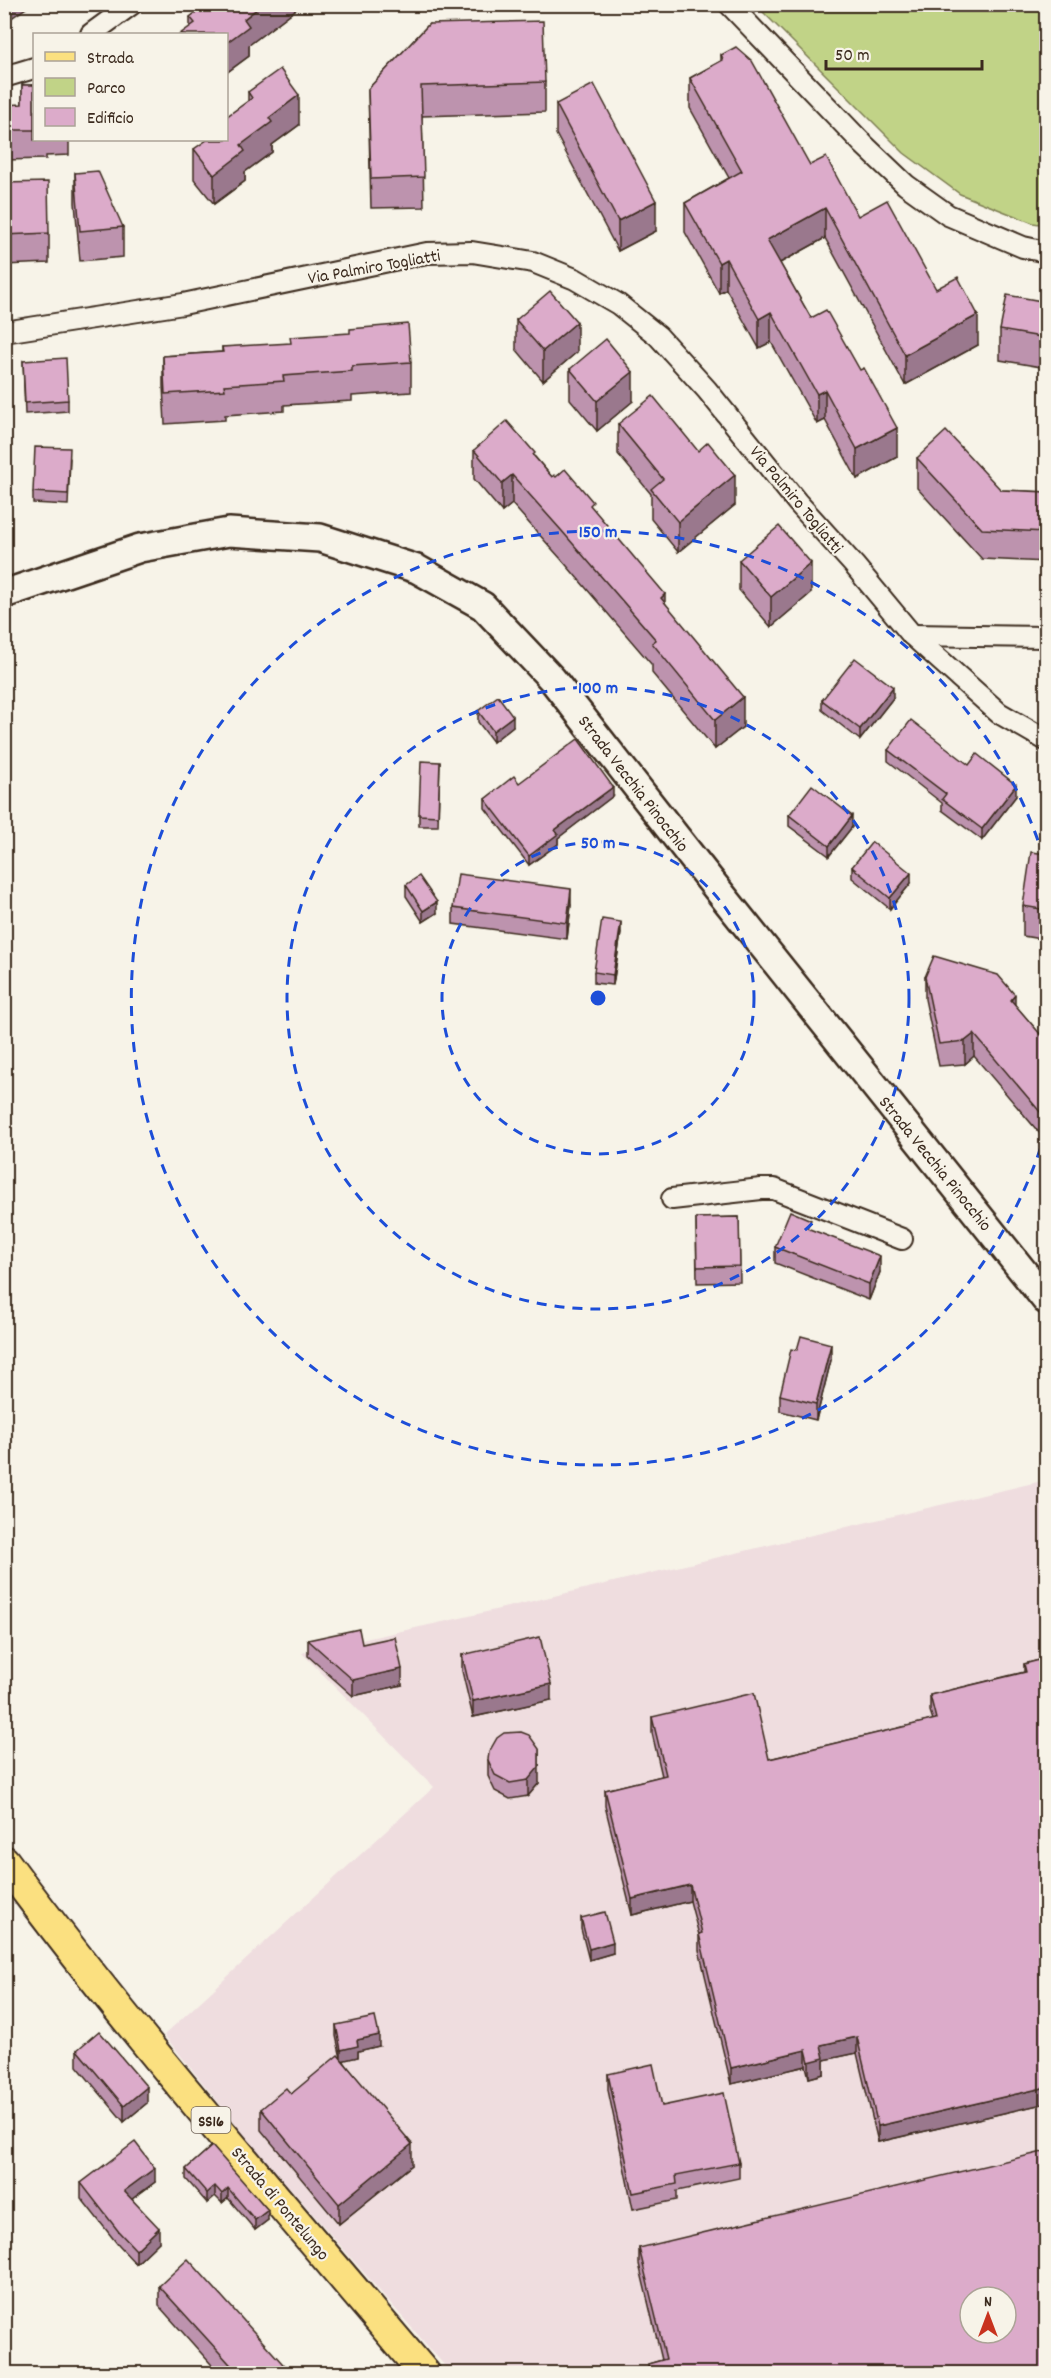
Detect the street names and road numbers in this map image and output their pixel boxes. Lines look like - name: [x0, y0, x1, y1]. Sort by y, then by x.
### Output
- street label: Via Palmiro Togliatti: [306, 245, 443, 292]
- street label: Via Palmiro Togliatti: [742, 441, 848, 560]
- street label: Strada Vecchia Pinocchio: [571, 711, 693, 858]
- street label: Strada Vecchia Pinocchio: [872, 1092, 997, 1238]
- road number: SS16: [192, 2107, 230, 2133]
- street label: Strada di Pontelungo: [224, 2142, 334, 2267]

